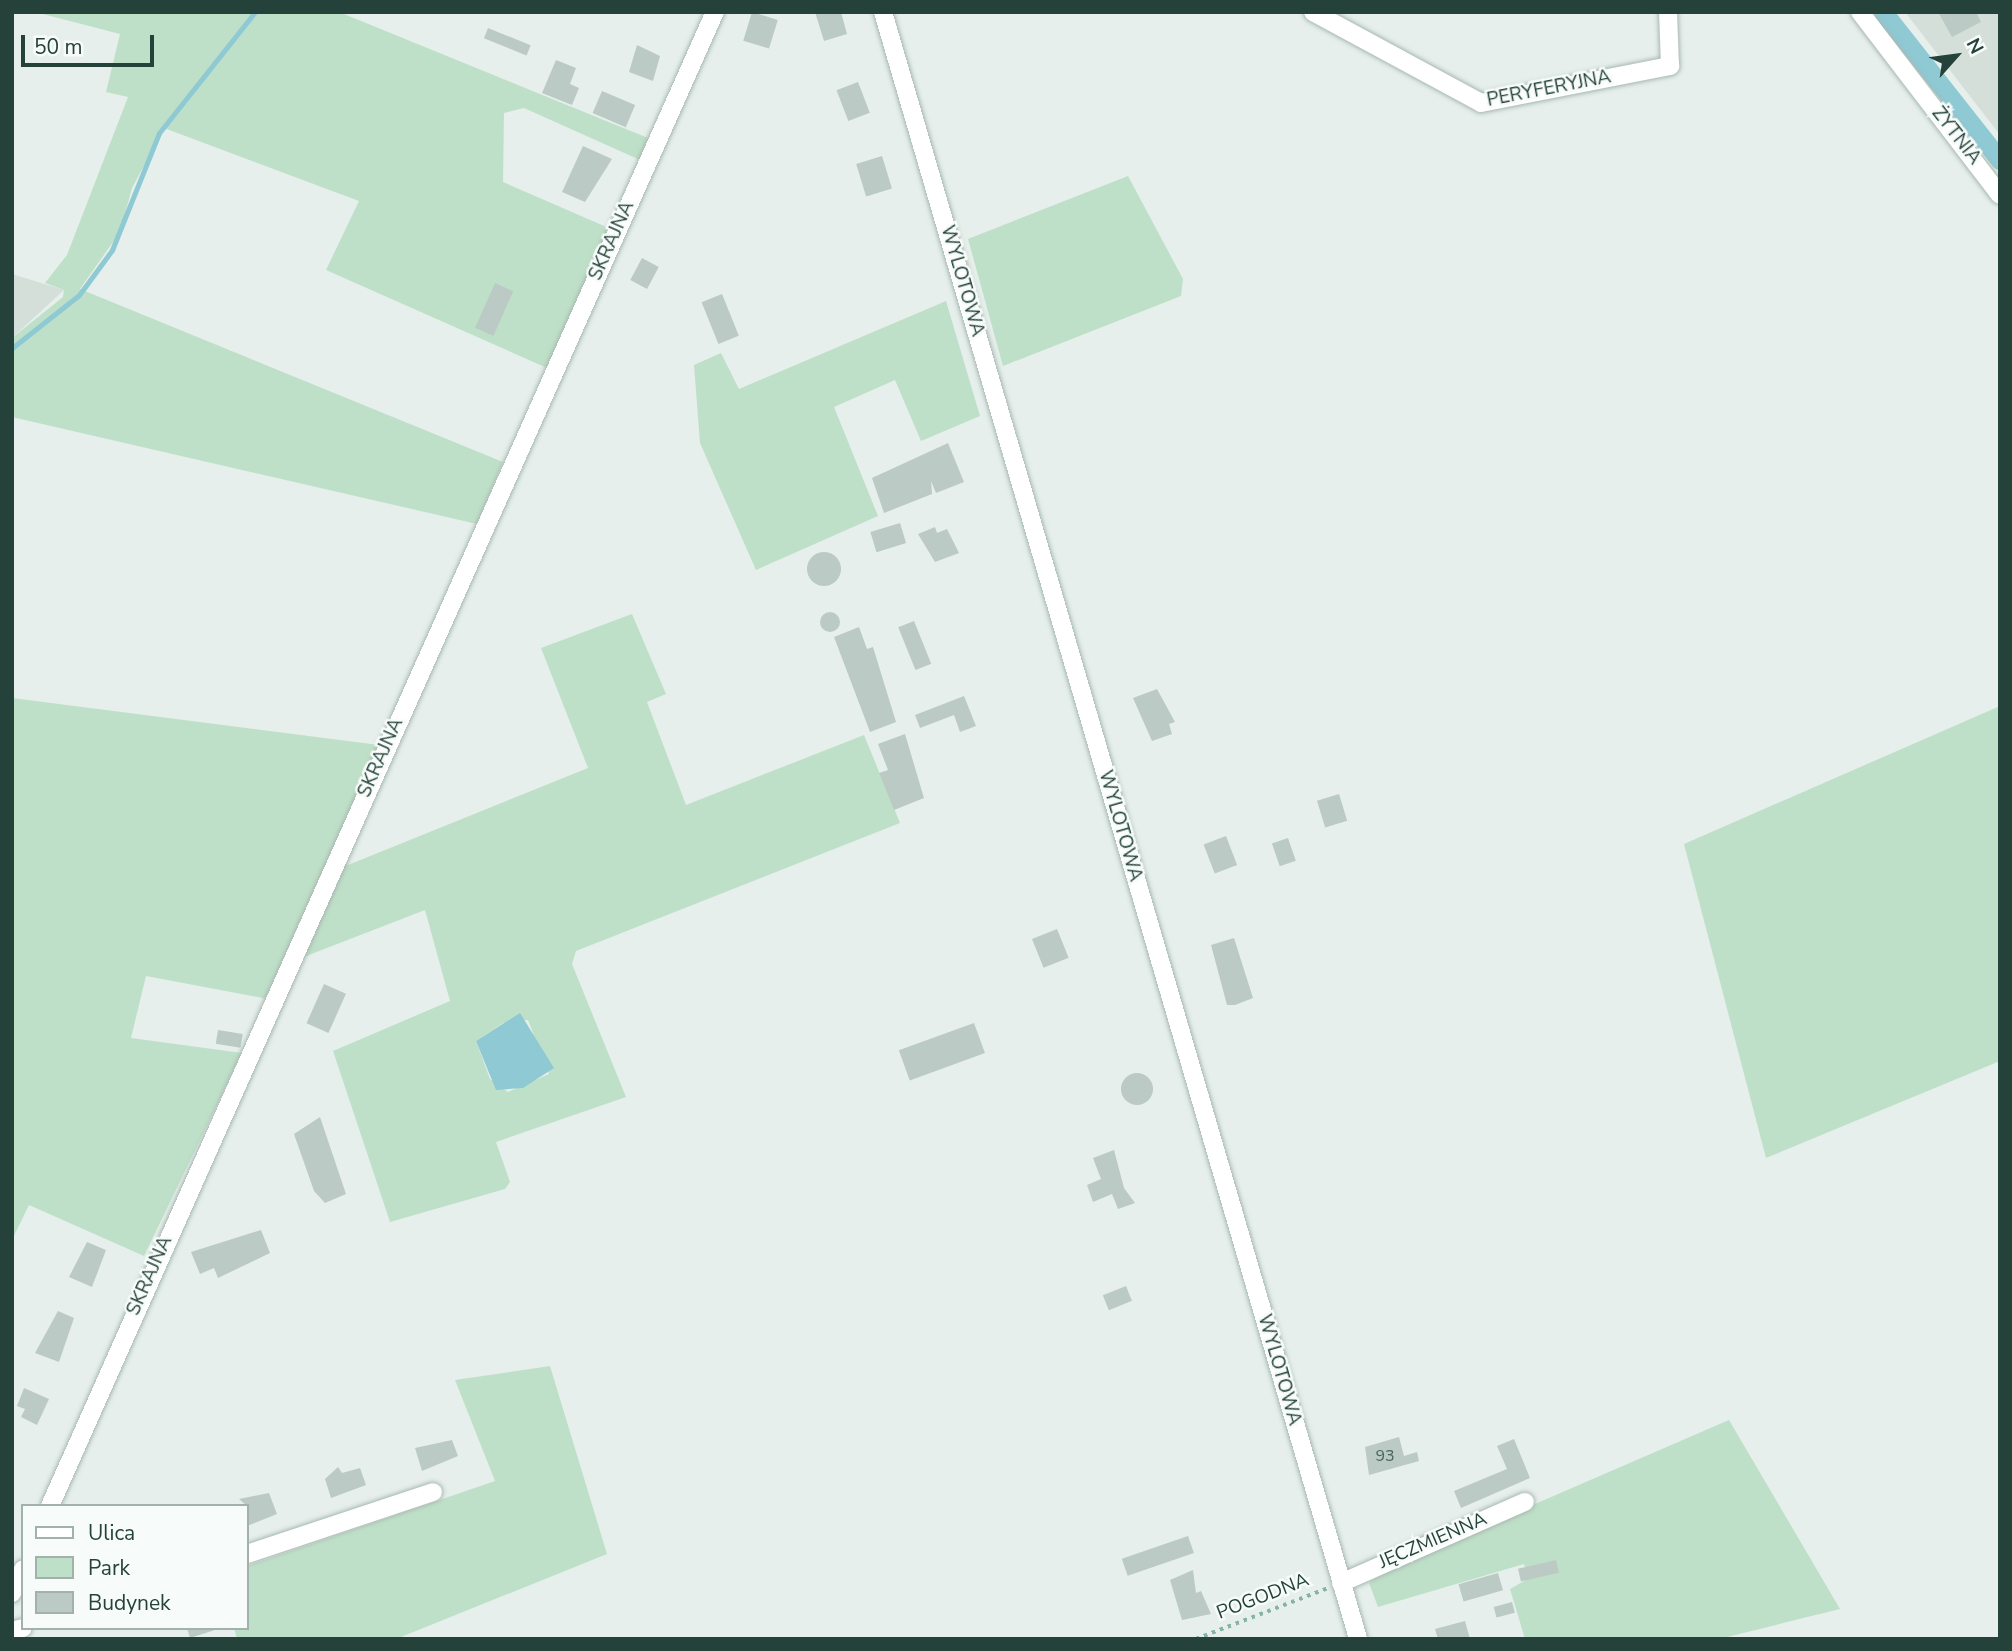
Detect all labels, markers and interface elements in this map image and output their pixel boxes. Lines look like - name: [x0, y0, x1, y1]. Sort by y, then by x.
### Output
- scale bar: [24, 21, 158, 65]
- north arrow: [1921, 21, 1991, 91]
- text: 50 m: [34, 33, 83, 61]
- text: N: [1960, 34, 1989, 59]
- street label: PERYFERYJNA: [1485, 66, 1613, 112]
- street label: ŻYTNIA: [1926, 103, 1986, 169]
- street label: SKRAJNA: [584, 198, 640, 284]
- street label: WYLOTOWA: [935, 223, 989, 339]
- street label: SKRAJNA: [353, 715, 409, 801]
- street label: WYLOTOWA: [1093, 768, 1147, 884]
- street label: SKRAJNA: [122, 1233, 178, 1319]
- street label: WYLOTOWA: [1252, 1312, 1306, 1428]
- house number: 93: [1375, 1446, 1395, 1466]
- legend: [21, 1504, 248, 1630]
- street label: JĘCZMIENNA: [1376, 1508, 1490, 1574]
- text: Ulica: [88, 1519, 135, 1547]
- text: Park: [88, 1554, 130, 1582]
- street label: POGODNA: [1214, 1569, 1312, 1625]
- text: Budynek: [88, 1589, 171, 1617]

